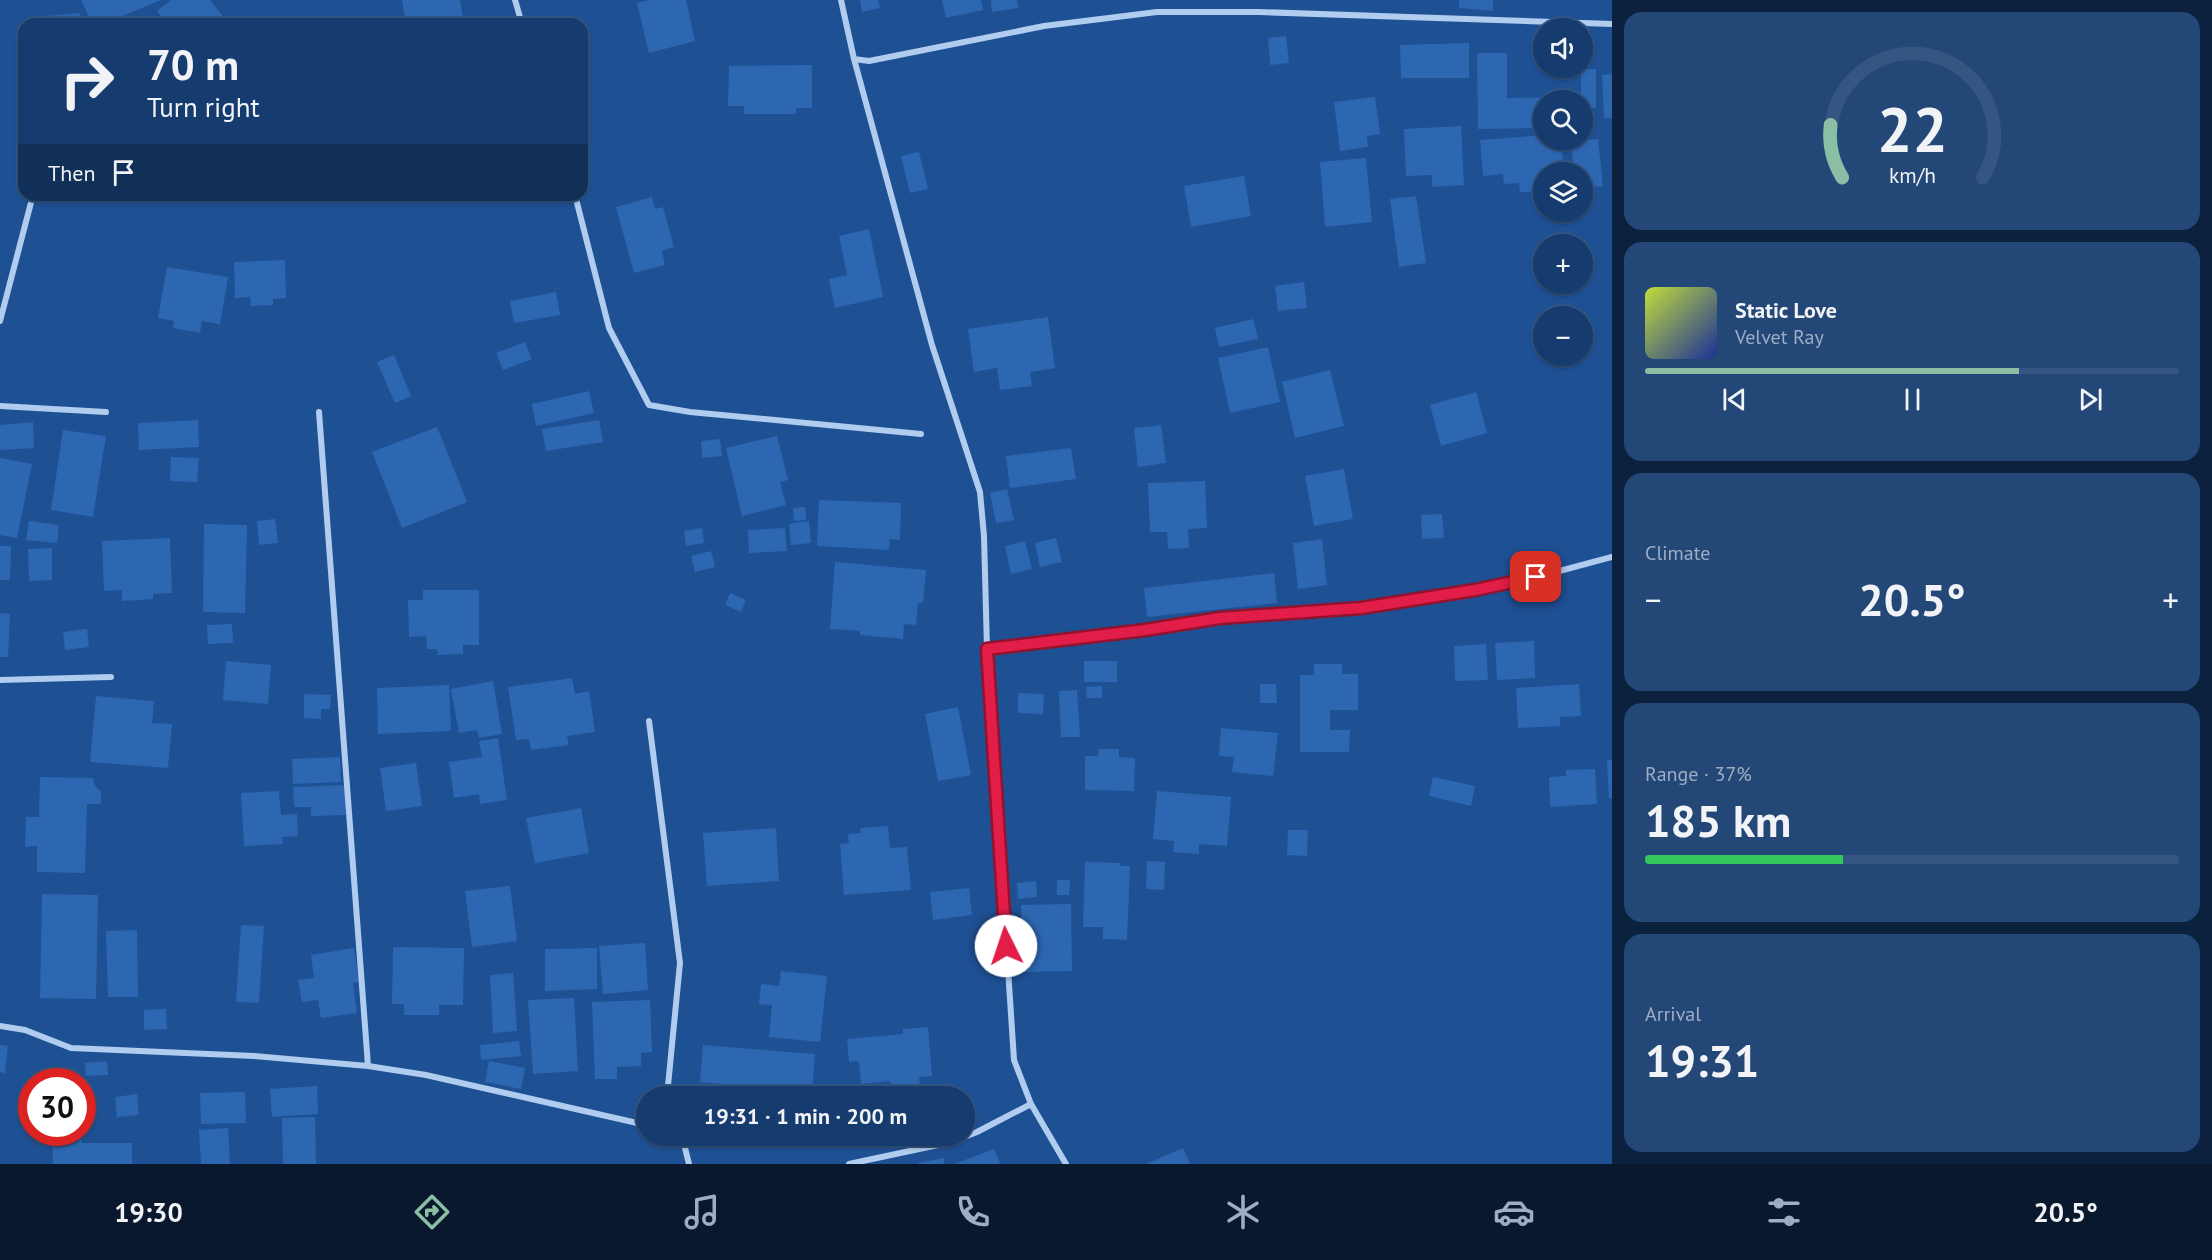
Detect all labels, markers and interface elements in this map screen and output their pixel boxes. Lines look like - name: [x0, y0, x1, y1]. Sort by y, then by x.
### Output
- map controls: [1533, 18, 1593, 366]
- button: sound: [1533, 18, 1593, 78]
- text: 70 m: [147, 37, 239, 92]
- icon: right: [48, 42, 126, 120]
- text: 22: [1877, 88, 1947, 169]
- text: Turn right: [147, 90, 260, 124]
- button: search: [1533, 90, 1593, 150]
- icon: arrive: [107, 156, 140, 189]
- text: Then: [48, 159, 95, 187]
- button: layers: [1533, 162, 1593, 222]
- text: km/h: [1888, 162, 1935, 190]
- button: +: [1533, 234, 1593, 294]
- text: Static Love: [1735, 296, 1837, 324]
- button: −: [1533, 306, 1593, 366]
- text: Velvet Ray: [1735, 324, 1824, 350]
- icon: previous: [1718, 383, 1751, 416]
- icon: pause: [1896, 383, 1929, 416]
- icon: next: [2074, 383, 2107, 416]
- text: Climate: [1645, 540, 1711, 566]
- pin: [1510, 551, 1561, 602]
- icon: arrive: [1519, 560, 1552, 593]
- text: 20.5°: [1858, 570, 1966, 628]
- text: −: [1645, 578, 1662, 621]
- text: +: [2162, 578, 2179, 621]
- text: Range · 37%: [1645, 761, 1752, 787]
- text: 185 km: [1645, 791, 1791, 849]
- position arrow: [974, 914, 1038, 978]
- text: Arrival: [1645, 1001, 1701, 1027]
- text: 19:31: [1645, 1031, 1759, 1089]
- speed limit sign: 30: [18, 1068, 96, 1146]
- text: 19:31 · 1 min · 200 m: [704, 1102, 907, 1130]
- icon: directions: [411, 1191, 453, 1233]
- icon: music: [681, 1191, 723, 1233]
- icon: phone: [952, 1191, 994, 1233]
- icon: climate: [1222, 1191, 1264, 1233]
- icon: car: [1493, 1191, 1535, 1233]
- icon: filters: [1763, 1191, 1805, 1233]
- text: 19:30: [114, 1195, 183, 1229]
- text: 20.5°: [2033, 1195, 2098, 1229]

